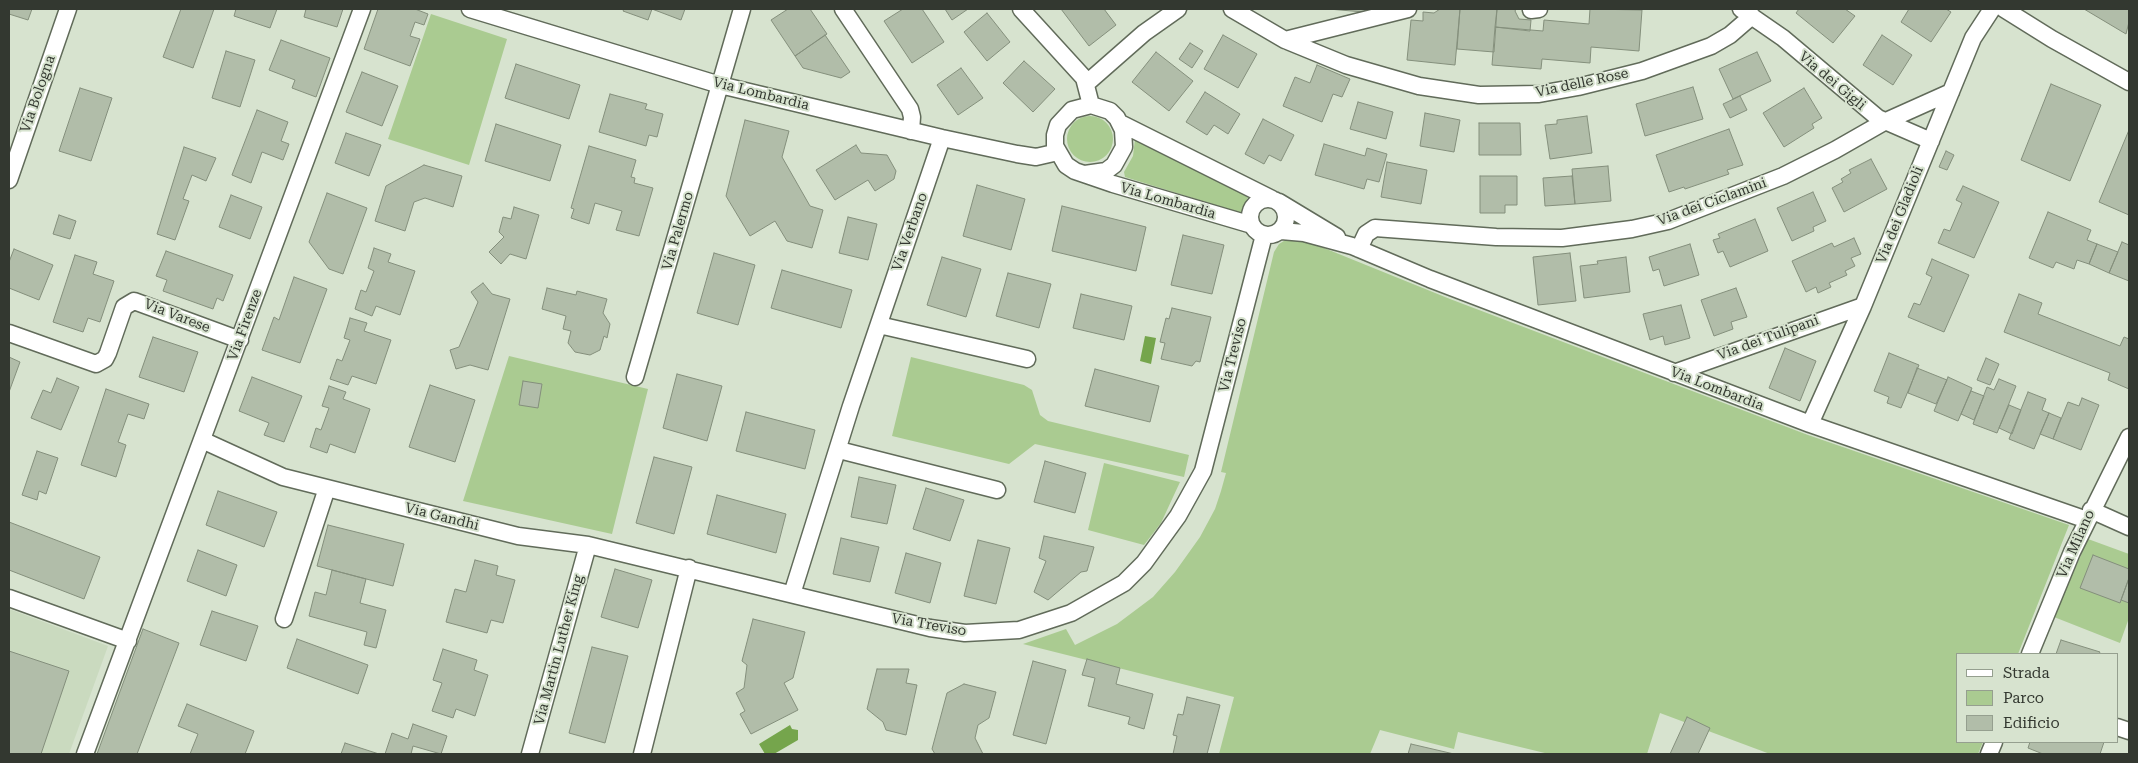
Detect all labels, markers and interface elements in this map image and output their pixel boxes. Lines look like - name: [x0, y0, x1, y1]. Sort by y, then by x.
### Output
- street label: Via dei Gigli: [1795, 48, 1869, 114]
- street label: Via Bologna: [17, 53, 59, 135]
- street label: Via delle Rose: [1534, 65, 1630, 101]
- street label: Via Lombardia: [711, 74, 811, 114]
- street label: Via dei Gladioli: [1873, 164, 1927, 266]
- street label: Via dei Ciclamini: [1655, 174, 1769, 230]
- street label: Via Lombardia: [1118, 179, 1218, 223]
- street label: Via Palermo: [659, 190, 697, 272]
- street label: Via Verbano: [889, 191, 931, 273]
- street label: Via Firenze: [224, 287, 266, 363]
- street label: Via Varese: [142, 296, 212, 336]
- street label: Via dei Tulipani: [1715, 312, 1821, 364]
- street label: Via Treviso: [1216, 316, 1250, 394]
- street label: Via Lombardia: [1668, 364, 1766, 414]
- street label: Via Gandhi: [403, 500, 481, 534]
- street label: Via Milano: [2054, 507, 2098, 581]
- street label: Via Martin Luther King: [531, 573, 587, 727]
- street label: Via Treviso: [890, 610, 968, 640]
- legend: [1956, 653, 2118, 743]
- text: Strada: [2003, 664, 2050, 682]
- text: Parco: [2003, 689, 2044, 707]
- text: Edificio: [2003, 714, 2060, 732]

